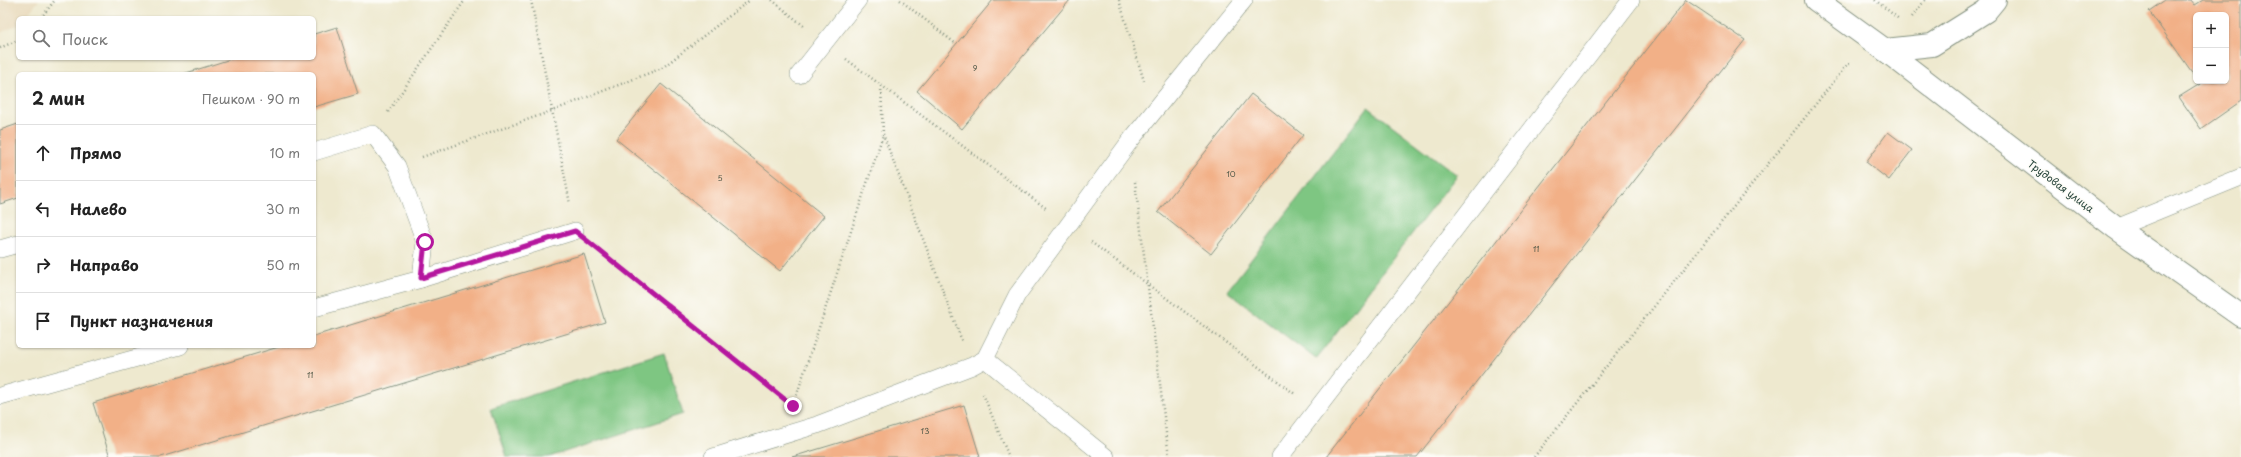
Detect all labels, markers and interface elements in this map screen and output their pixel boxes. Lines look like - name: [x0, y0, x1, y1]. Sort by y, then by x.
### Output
- map controls: [2193, 12, 2229, 84]
- button: +: [2193, 12, 2229, 48]
- search box: [16, 16, 316, 60]
- icon: search: [30, 27, 52, 49]
- text: Поиск: [62, 27, 108, 50]
- button: −: [2193, 48, 2229, 84]
- house number: 9: [973, 62, 978, 74]
- text: 2 мин: [32, 85, 85, 111]
- text: Пешком · 90 m: [202, 89, 300, 108]
- text: Прямо: [70, 141, 121, 164]
- icon: ahead: [32, 142, 54, 164]
- text: 10 m: [270, 143, 300, 162]
- street label: Трудовая улица: [2024, 156, 2098, 217]
- house number: 10: [1226, 168, 1236, 180]
- house number: 5: [717, 172, 723, 184]
- text: Налево: [70, 197, 127, 220]
- icon: left: [32, 198, 54, 220]
- text: 30 m: [266, 199, 300, 218]
- route start: [416, 233, 434, 251]
- house number: 11: [1533, 243, 1539, 255]
- text: Направо: [70, 253, 139, 276]
- icon: right: [32, 254, 54, 276]
- text: 50 m: [266, 255, 300, 274]
- text: Пункт назначения: [70, 309, 213, 332]
- icon: arrive: [32, 310, 54, 332]
- house number: 11: [307, 369, 313, 381]
- route end: [784, 397, 802, 415]
- house number: 13: [921, 425, 929, 437]

